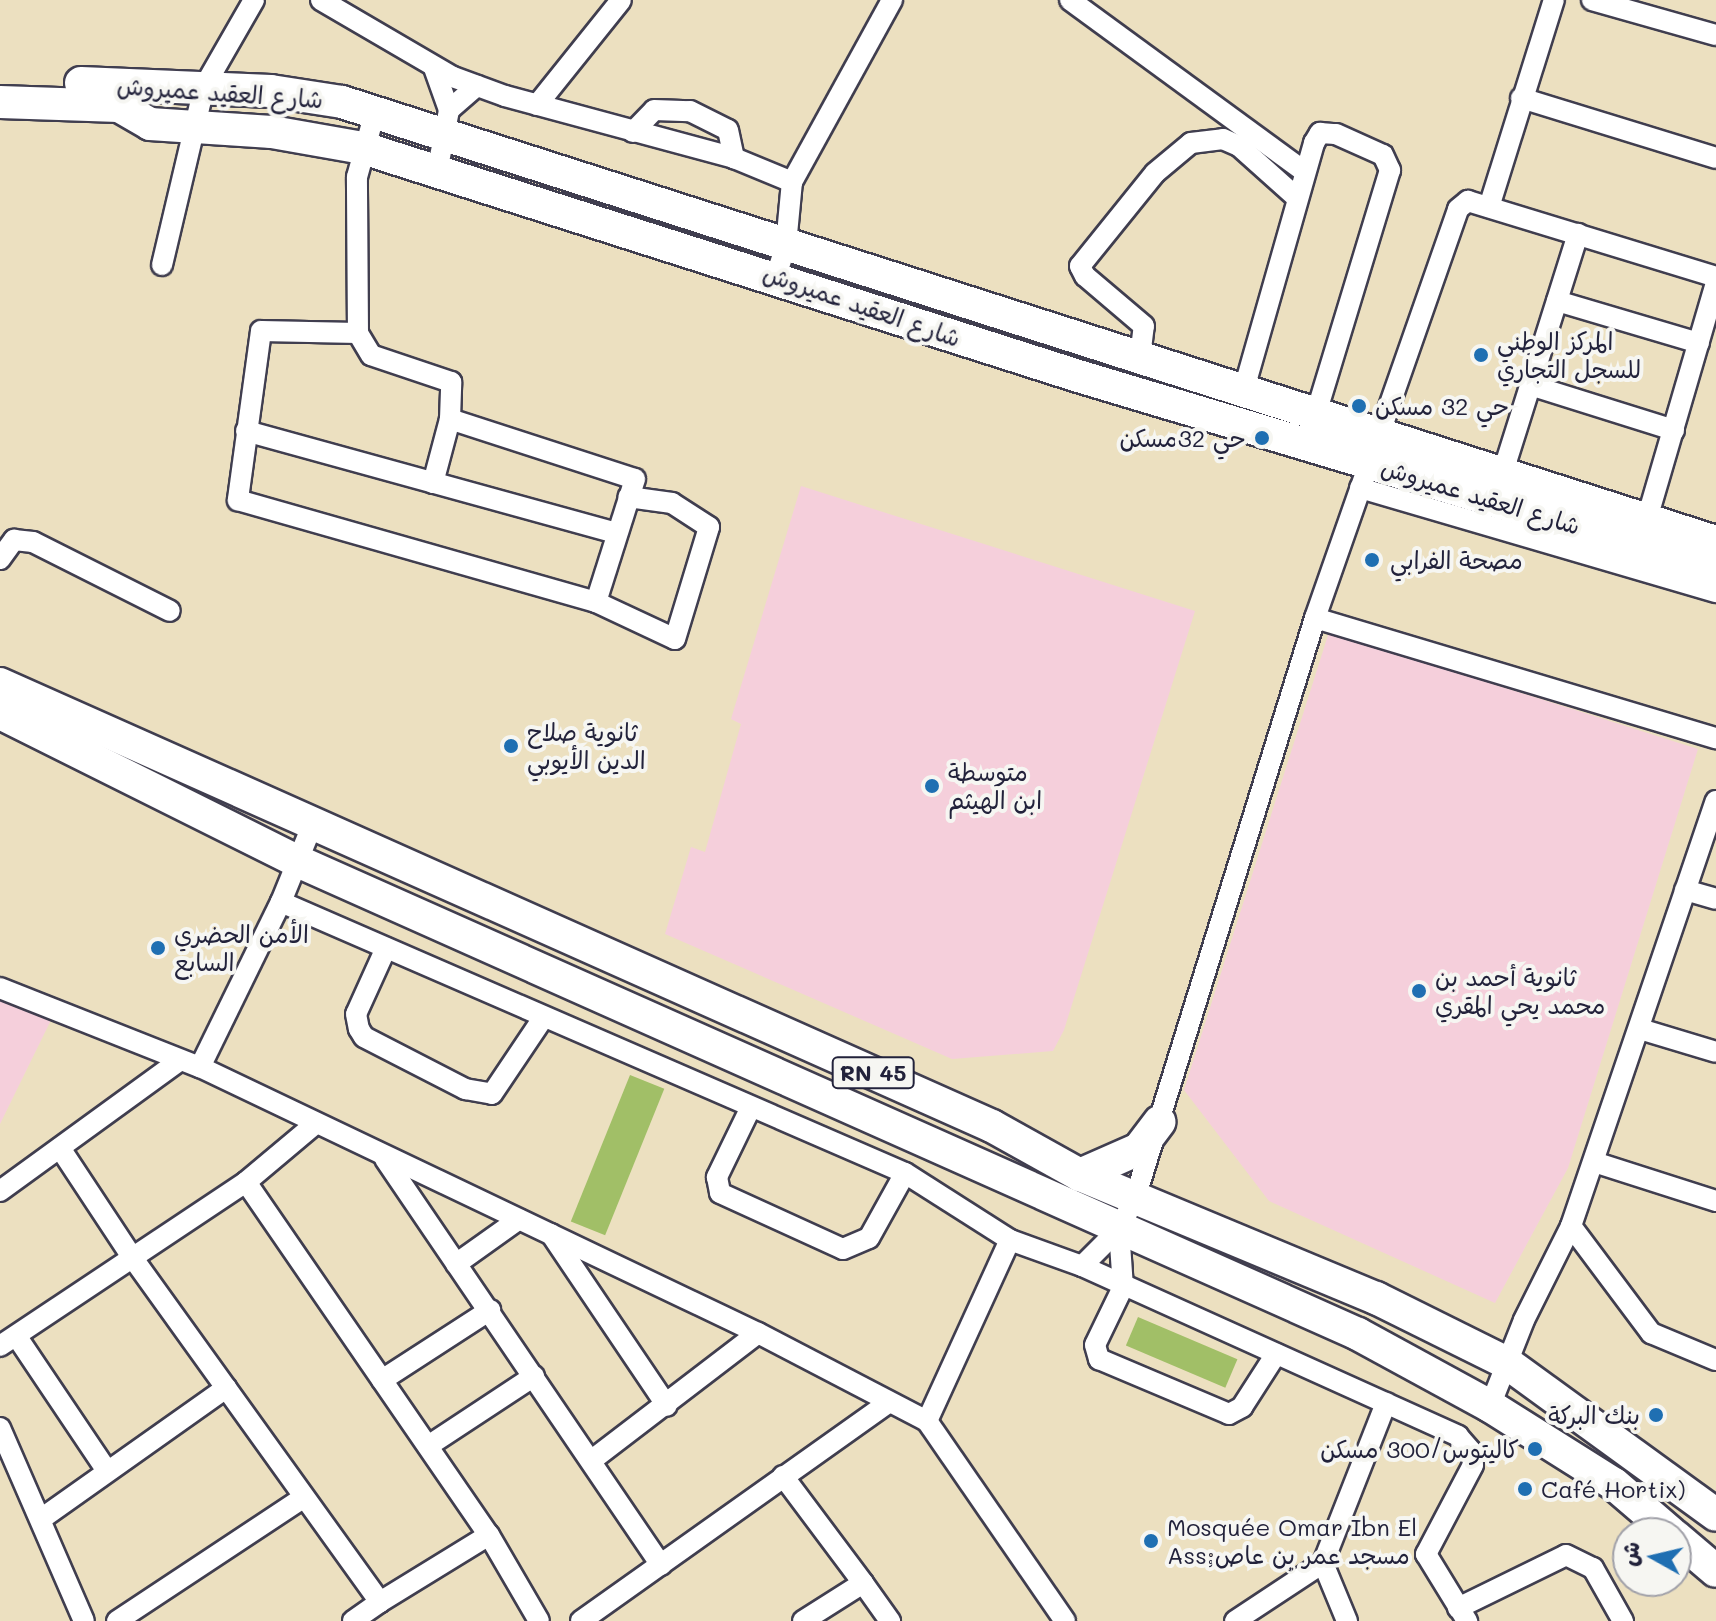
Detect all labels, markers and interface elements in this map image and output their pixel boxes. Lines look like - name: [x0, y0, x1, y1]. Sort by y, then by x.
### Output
- street label: شارع العقيد عميروش: [116, 70, 324, 114]
- street label: شارع العقيد عميروش: [760, 258, 964, 352]
- place label: المركز الوطني للسجل التجاري: [1497, 327, 1641, 383]
- marker: المركز الوطني للسجل التجاري: [1472, 346, 1490, 364]
- place label: حي 32 مسكن: [1375, 392, 1509, 420]
- marker: حي 32 مسكن: [1350, 397, 1368, 415]
- place label: حي 32مسكن: [1119, 424, 1246, 452]
- marker: حي 32مسكن: [1253, 429, 1271, 447]
- street label: شارع العقيد عميروش: [1378, 452, 1584, 540]
- place label: مصحة الفرابي: [1390, 546, 1523, 574]
- marker: مصحة الفرابي: [1361, 549, 1383, 571]
- place label: ثانوية صلاح الدين الأيوبي: [527, 718, 646, 774]
- marker: ثانوية صلاح الدين الأيوبي: [502, 737, 520, 755]
- place label: متوسطة ابن الهيثم: [948, 758, 1042, 814]
- marker: متوسطة ابن الهيثم: [923, 777, 941, 795]
- place label: الأمن الحضري السابع: [174, 920, 309, 976]
- marker: الأمن الحضري السابع: [149, 939, 167, 957]
- place label: ثانوية أحمد بن محمد يحي المقري: [1435, 963, 1605, 1019]
- marker: ثانوية أحمد بن محمد يحي المقري: [1410, 982, 1428, 1000]
- road number: RN 45: [831, 1055, 915, 1091]
- place label: بنك البركة: [1548, 1401, 1640, 1429]
- marker: بنك البركة: [1647, 1406, 1665, 1424]
- place label: كاليتوس/300 مسكن: [1320, 1435, 1519, 1463]
- marker: كاليتوس/300 مسكن: [1526, 1440, 1544, 1458]
- place label: Café Hortix): [1541, 1475, 1686, 1503]
- marker: Café Hortix): [1516, 1480, 1534, 1498]
- place label: Mosquée Omar Ibn El Ass;مسجد عمر بن عاص: [1167, 1513, 1417, 1569]
- north arrow: [1612, 1517, 1692, 1597]
- marker: Mosquée Omar Ibn El Ass;مسجد عمر بن عاص: [1142, 1532, 1160, 1550]
- text: ش: [1614, 1540, 1646, 1568]

